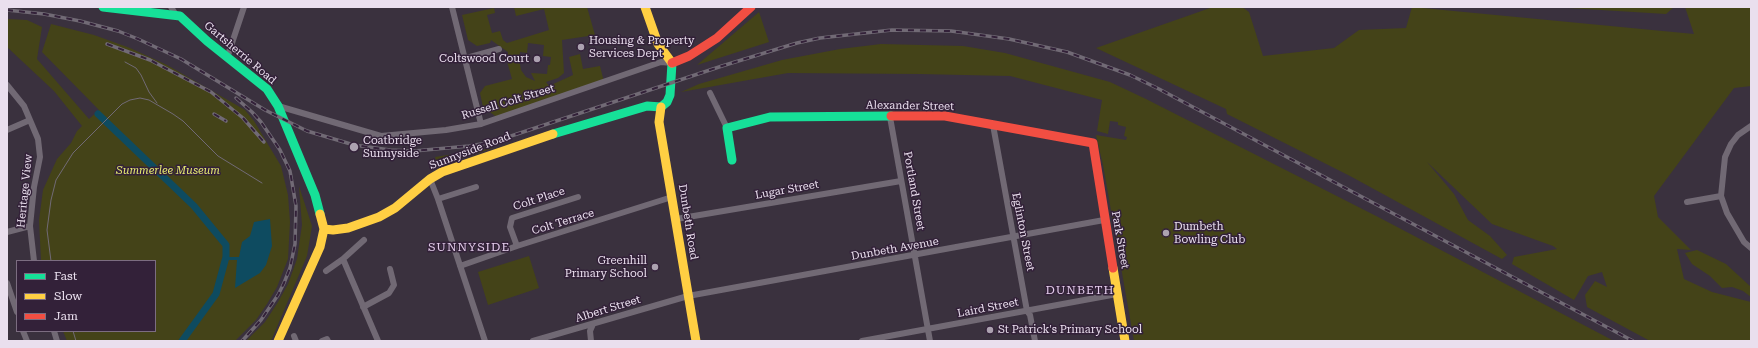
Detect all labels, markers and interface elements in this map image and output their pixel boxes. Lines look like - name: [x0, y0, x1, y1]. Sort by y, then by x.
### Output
- street label: Gartsherrie Road: [201, 19, 279, 87]
- place label: Housing & Property Services Dept: [589, 34, 694, 60]
- marker: Housing & Property Services Dept: [576, 42, 586, 52]
- place label: Coltswood Court: [439, 52, 529, 66]
- marker: Coltswood Court: [532, 54, 542, 64]
- street label: Russell Colt Street: [460, 82, 556, 122]
- street label: Alexander Street: [866, 99, 954, 113]
- street label: Sunnyside Road: [428, 129, 512, 173]
- place label: Coatbridge Sunnyside: [363, 134, 422, 160]
- marker: Coatbridge Sunnyside: [348, 141, 360, 153]
- street label: Portland Street: [901, 150, 927, 232]
- street label: Heritage View: [15, 153, 35, 229]
- park label: Summerlee Museum: [116, 164, 220, 178]
- street label: Lugar Street: [754, 178, 820, 202]
- street label: Dunbeth Road: [676, 183, 700, 261]
- street label: Colt Place: [512, 184, 566, 214]
- street label: Eglinton Street: [1009, 192, 1037, 272]
- street label: Colt Terrace: [530, 206, 596, 238]
- street label: Park Street: [1108, 210, 1132, 270]
- place label: Dumbeth Bowling Club: [1174, 220, 1245, 246]
- marker: Dumbeth Bowling Club: [1161, 228, 1171, 238]
- street label: Dunbeth Avenue: [850, 235, 940, 263]
- district label: SUNNYSIDE: [428, 240, 510, 254]
- place label: Greenhill Primary School: [565, 254, 647, 280]
- legend: [16, 260, 156, 332]
- marker: Greenhill Primary School: [650, 262, 660, 272]
- text: Fast: [54, 269, 77, 283]
- district label: DUNBETH: [1045, 283, 1115, 297]
- text: Slow: [54, 289, 82, 303]
- street label: Albert Street: [574, 293, 642, 325]
- street label: Laird Street: [956, 296, 1020, 320]
- text: Jam: [54, 309, 78, 323]
- place label: St Patrick's Primary School: [998, 323, 1142, 337]
- marker: St Patrick's Primary School: [985, 325, 995, 335]

